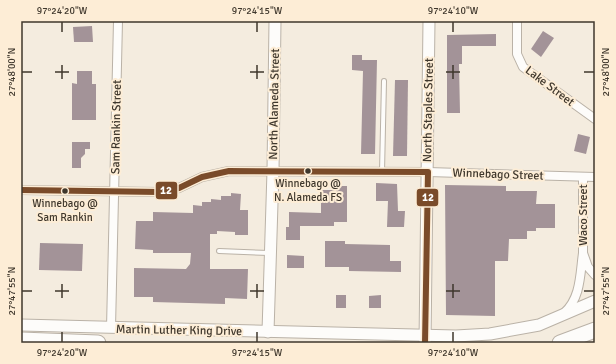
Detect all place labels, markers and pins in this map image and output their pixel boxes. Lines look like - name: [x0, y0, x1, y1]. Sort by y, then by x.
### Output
- marker: Winnebago @ N. Alameda FS: [303, 166, 313, 176]
- place label: Winnebago @ N. Alameda FS: [274, 177, 342, 204]
- marker: Winnebago @ Sam Rankin: [60, 186, 70, 196]
- place label: Winnebago @ Sam Rankin: [32, 197, 98, 224]

